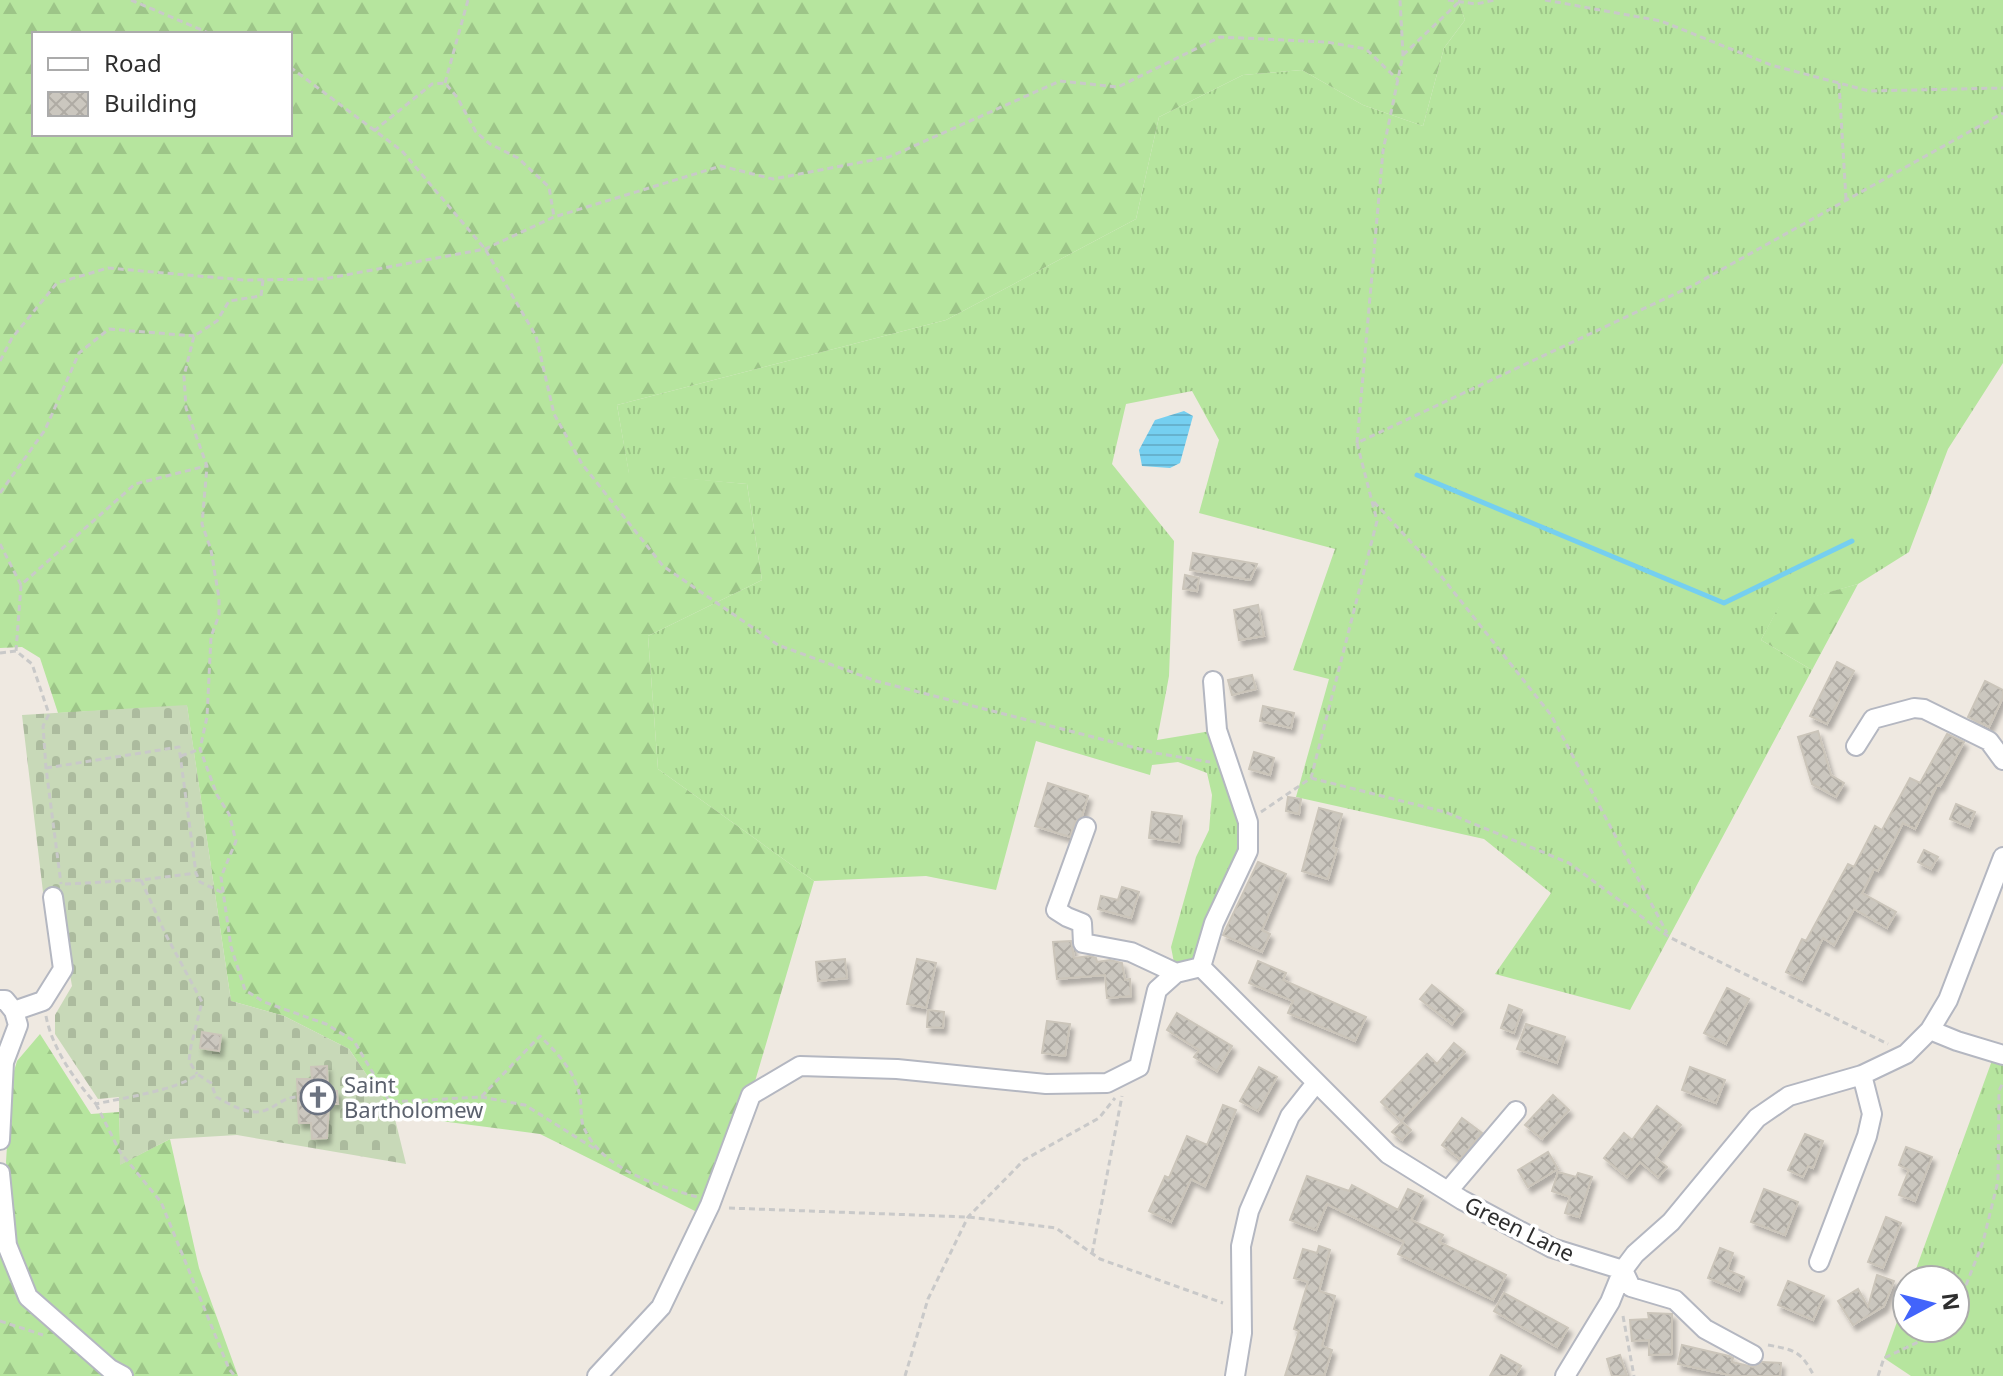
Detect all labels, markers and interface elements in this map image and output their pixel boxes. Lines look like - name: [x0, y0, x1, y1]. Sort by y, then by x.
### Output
- legend: [32, 32, 292, 136]
- text: Road: [104, 46, 162, 79]
- text: Building: [104, 86, 197, 119]
- place label: Saint Bartholomew: [344, 1069, 484, 1124]
- church icon: Saint Bartholomew: [299, 1078, 337, 1116]
- street label: Green Lane: [1460, 1189, 1580, 1267]
- north arrow: [1891, 1264, 1971, 1344]
- text: N: [1936, 1291, 1968, 1312]

